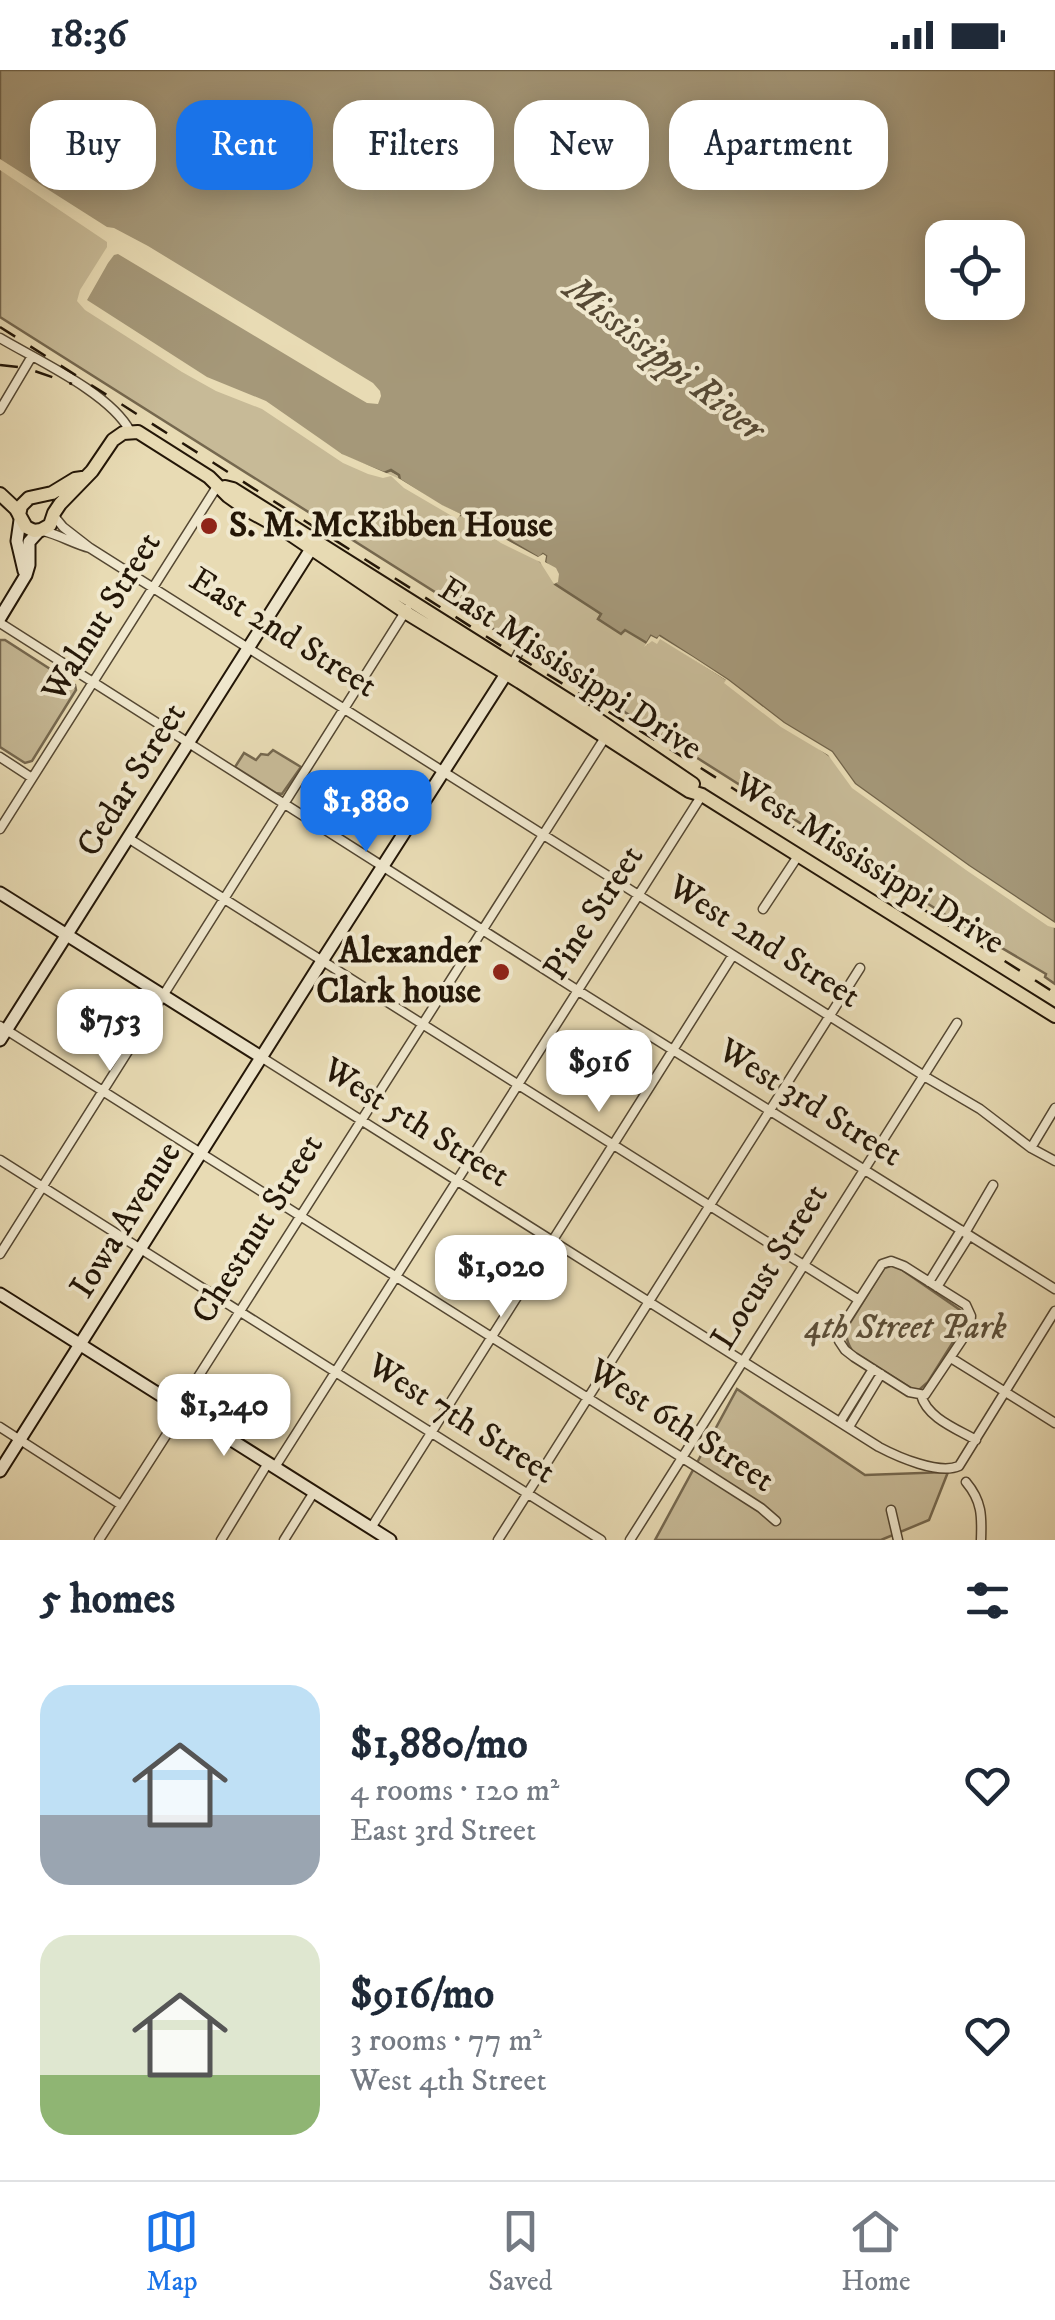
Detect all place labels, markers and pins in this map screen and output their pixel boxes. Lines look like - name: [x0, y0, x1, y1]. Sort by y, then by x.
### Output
- place label: S. M. McKibben House: [229, 504, 553, 548]
- marker: S. M. McKibben House: [198, 515, 220, 537]
- pin: $1,880: [285, 770, 447, 855]
- place label: Alexander Clark house: [316, 930, 482, 1014]
- marker: Alexander Clark house: [490, 961, 512, 983]
- pin: $753: [51, 989, 169, 1074]
- pin: $916: [540, 1030, 658, 1115]
- pin: $1,020: [420, 1235, 582, 1320]
- pin: $1,240: [143, 1374, 305, 1459]

